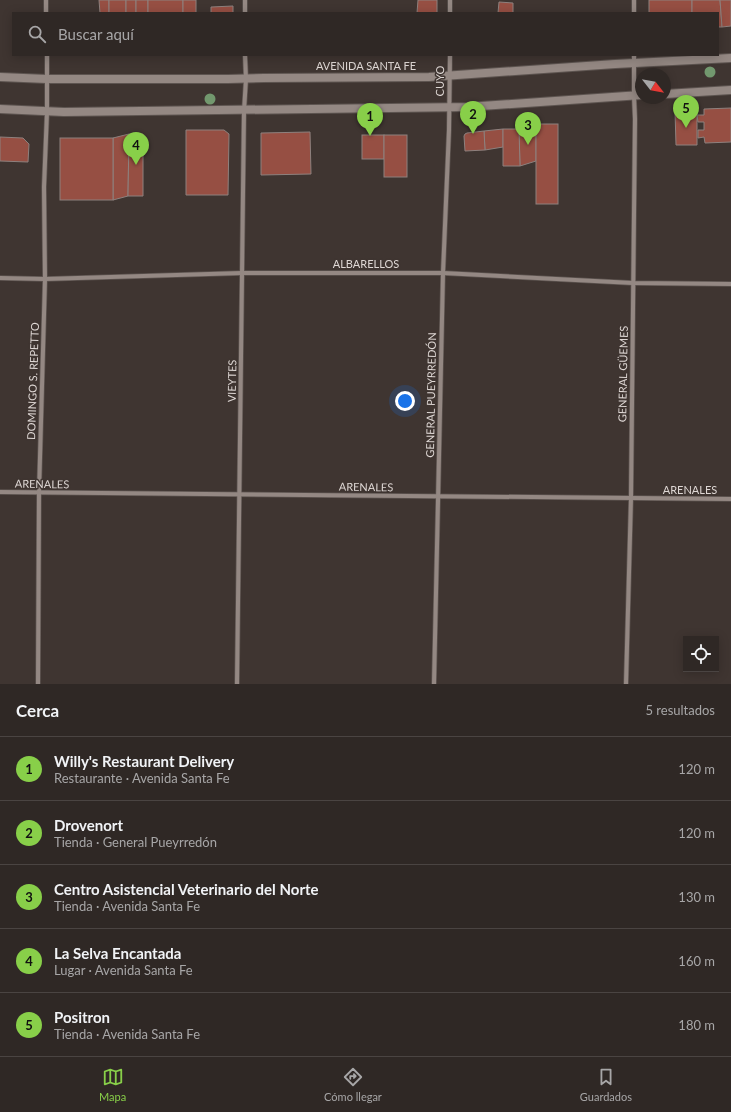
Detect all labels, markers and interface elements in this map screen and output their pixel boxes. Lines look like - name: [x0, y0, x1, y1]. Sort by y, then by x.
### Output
- search box: [12, 12, 719, 56]
- icon: search: [26, 23, 48, 45]
- text: Buscar aquí: [58, 25, 134, 43]
- street label: AVENIDA SANTA FE: [316, 59, 416, 72]
- street label: CUYO: [433, 65, 446, 96]
- north arrow: [635, 68, 671, 104]
- pin: 5: [673, 95, 699, 128]
- pin: 2: [460, 101, 486, 134]
- pin: 1: [357, 103, 383, 136]
- pin: 3: [515, 112, 541, 145]
- pin: 4: [123, 132, 149, 165]
- street label: ALBARELLOS: [333, 257, 399, 270]
- street label: DOMINGO S. REPETTO: [24, 322, 41, 440]
- street label: GENERAL GÜEMES: [615, 326, 630, 422]
- street label: GENERAL PUEYRREDÓN: [423, 332, 438, 458]
- street label: VIEYTES: [225, 360, 238, 402]
- your location: [395, 391, 415, 411]
- street label: ARENALES: [15, 477, 69, 490]
- street label: ARENALES: [339, 480, 393, 493]
- street label: ARENALES: [663, 483, 717, 496]
- map controls: [683, 636, 719, 672]
- button: locate: [683, 636, 719, 672]
- text: Cerca: [16, 700, 59, 721]
- text: 5 resultados: [645, 702, 715, 718]
- text: Willy's Restaurant Delivery: [54, 752, 234, 770]
- text: 1: [25, 761, 33, 777]
- text: 120 m: [678, 761, 715, 777]
- text: Restaurante · Avenida Santa Fe: [54, 770, 230, 786]
- text: Drovenort: [54, 816, 123, 834]
- text: 2: [25, 825, 33, 841]
- text: 120 m: [678, 825, 715, 841]
- text: Tienda · General Pueyrredón: [54, 834, 217, 850]
- text: Centro Asistencial Veterinario del Norte: [54, 880, 319, 898]
- text: 3: [25, 889, 33, 905]
- text: 130 m: [678, 889, 715, 905]
- text: Tienda · Avenida Santa Fe: [54, 898, 200, 914]
- text: La Selva Encantada: [54, 944, 181, 962]
- text: 4: [25, 953, 33, 969]
- text: 160 m: [678, 953, 715, 969]
- text: Lugar · Avenida Santa Fe: [54, 962, 193, 978]
- text: Positron: [54, 1008, 110, 1026]
- text: 5: [25, 1017, 33, 1033]
- text: 180 m: [678, 1017, 715, 1033]
- text: Tienda · Avenida Santa Fe: [54, 1026, 200, 1042]
- tab: Mapa: [99, 1066, 126, 1103]
- tab: Cómo llegar: [324, 1066, 382, 1103]
- tab: Guardados: [580, 1066, 632, 1103]

